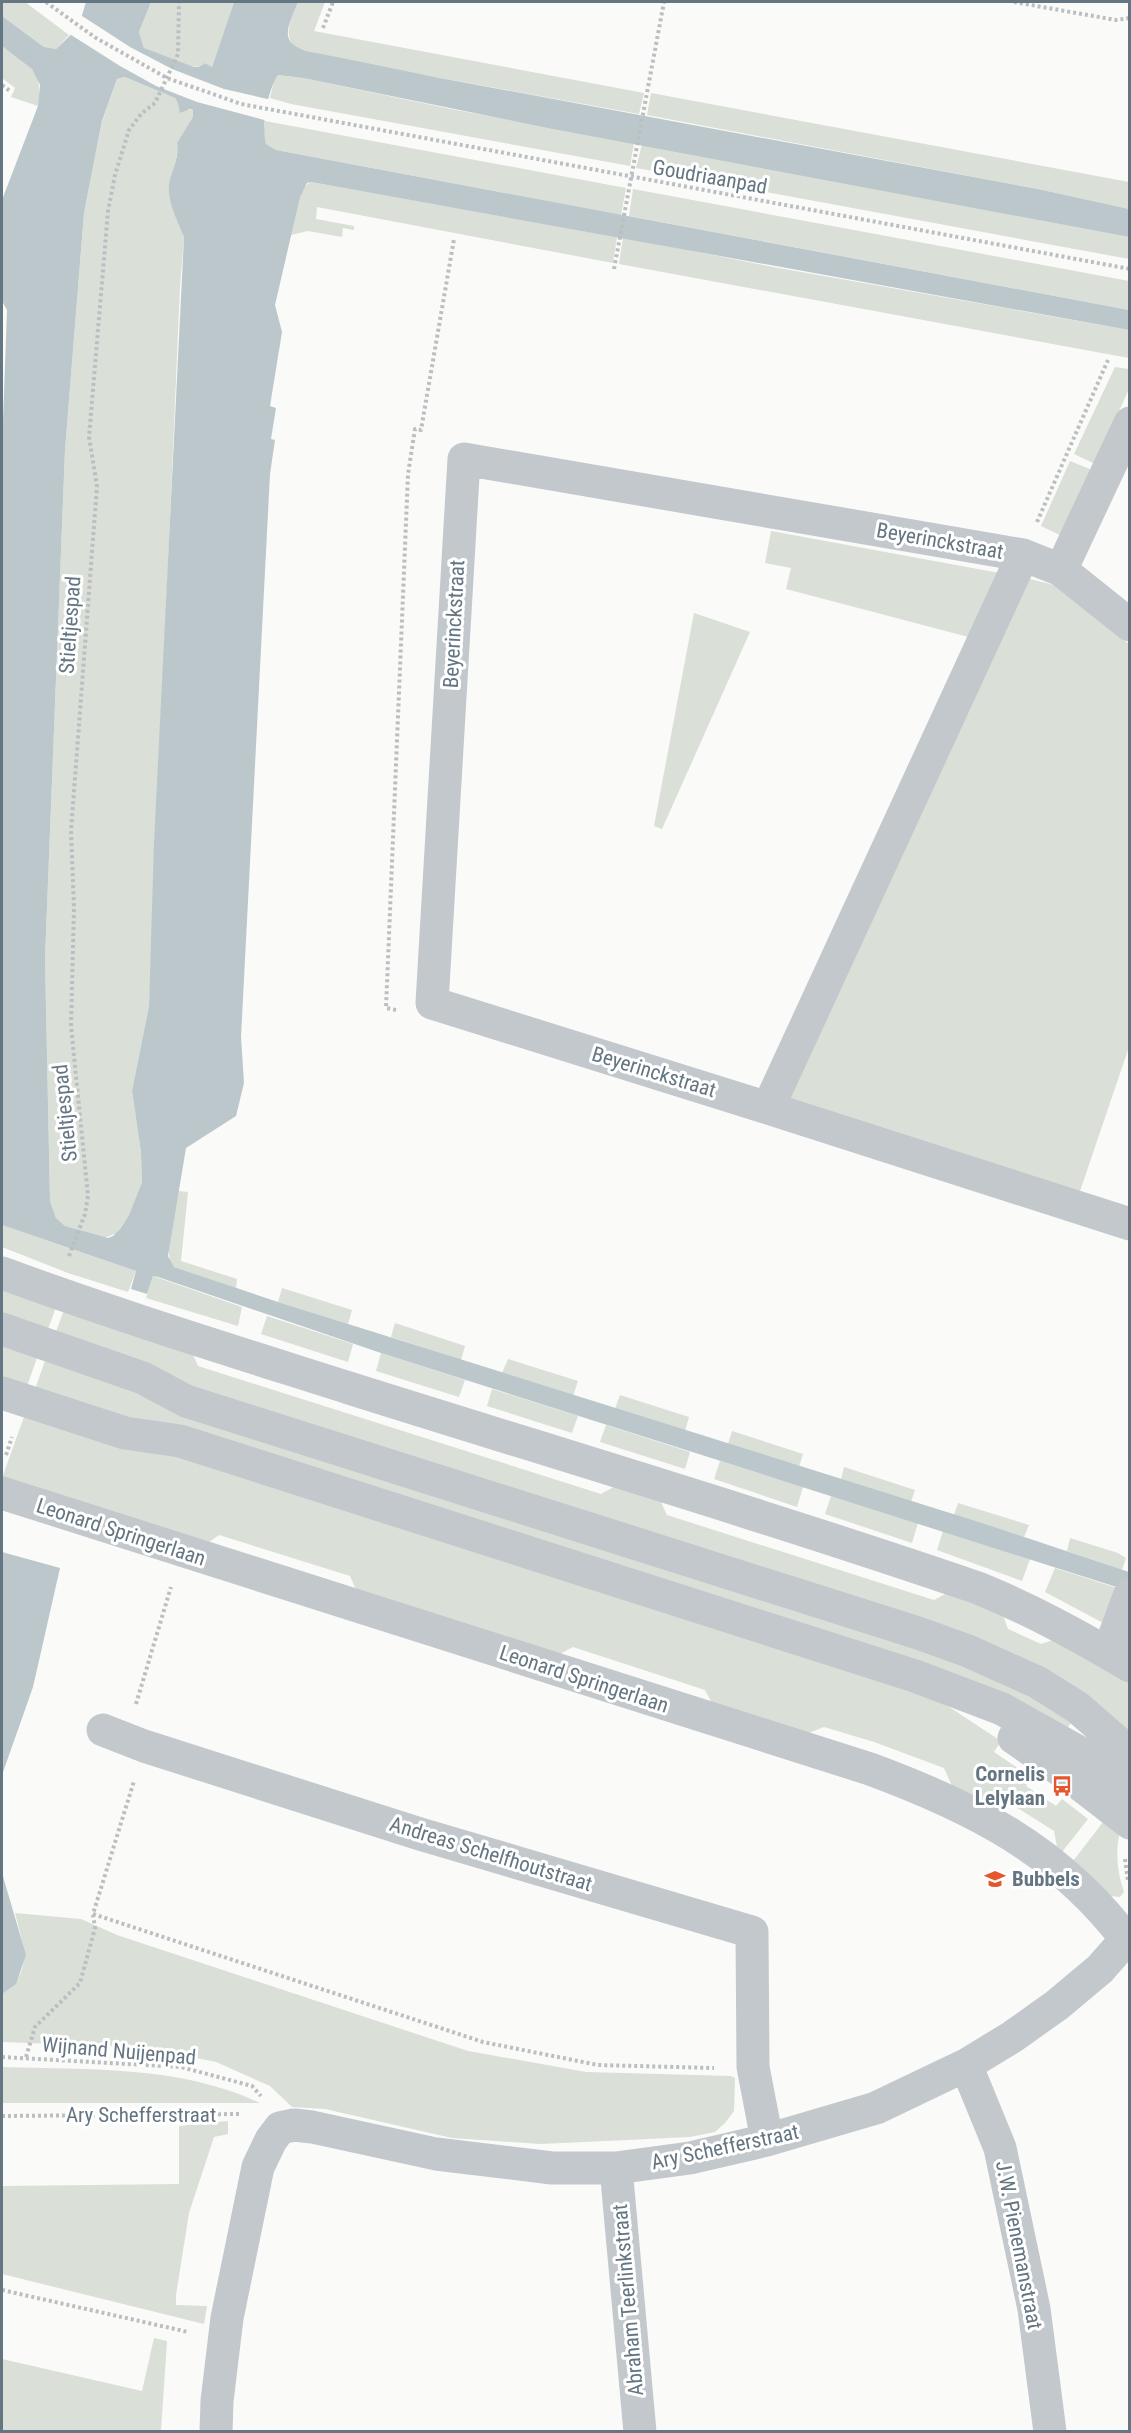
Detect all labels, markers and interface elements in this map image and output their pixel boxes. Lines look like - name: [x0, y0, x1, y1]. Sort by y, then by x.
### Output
- street label: Goudriaanpad: [651, 155, 769, 199]
- street label: Beyerinckstraat: [875, 518, 1005, 564]
- street label: Beyerinckstraat: [439, 559, 469, 689]
- street label: Stieltjespad: [55, 575, 85, 675]
- street label: Beyerinckstraat: [589, 1042, 719, 1102]
- street label: Stieltjespad: [48, 1063, 82, 1163]
- street label: Leonard Springerlaan: [33, 1493, 209, 1571]
- street label: Leonard Springerlaan: [496, 1640, 672, 1718]
- place label: Cornelis Lelylaan: [975, 1762, 1045, 1810]
- bus stop icon: Cornelis Lelylaan: [1050, 1774, 1074, 1798]
- street label: Andreas Schelfhoutstraat: [387, 1812, 595, 1896]
- school or university icon: Bubbels: [983, 1867, 1007, 1891]
- place label: Bubbels: [1012, 1867, 1080, 1891]
- street label: Wijnand Nuijenpad: [41, 2032, 197, 2070]
- street label: Ary Schefferstraat: [66, 2103, 216, 2127]
- street label: Ary Schefferstraat: [649, 2120, 801, 2174]
- street label: J.W. Pienemanstraat: [991, 2159, 1047, 2331]
- street label: Abraham Teerlinkstraat: [608, 2203, 648, 2397]

